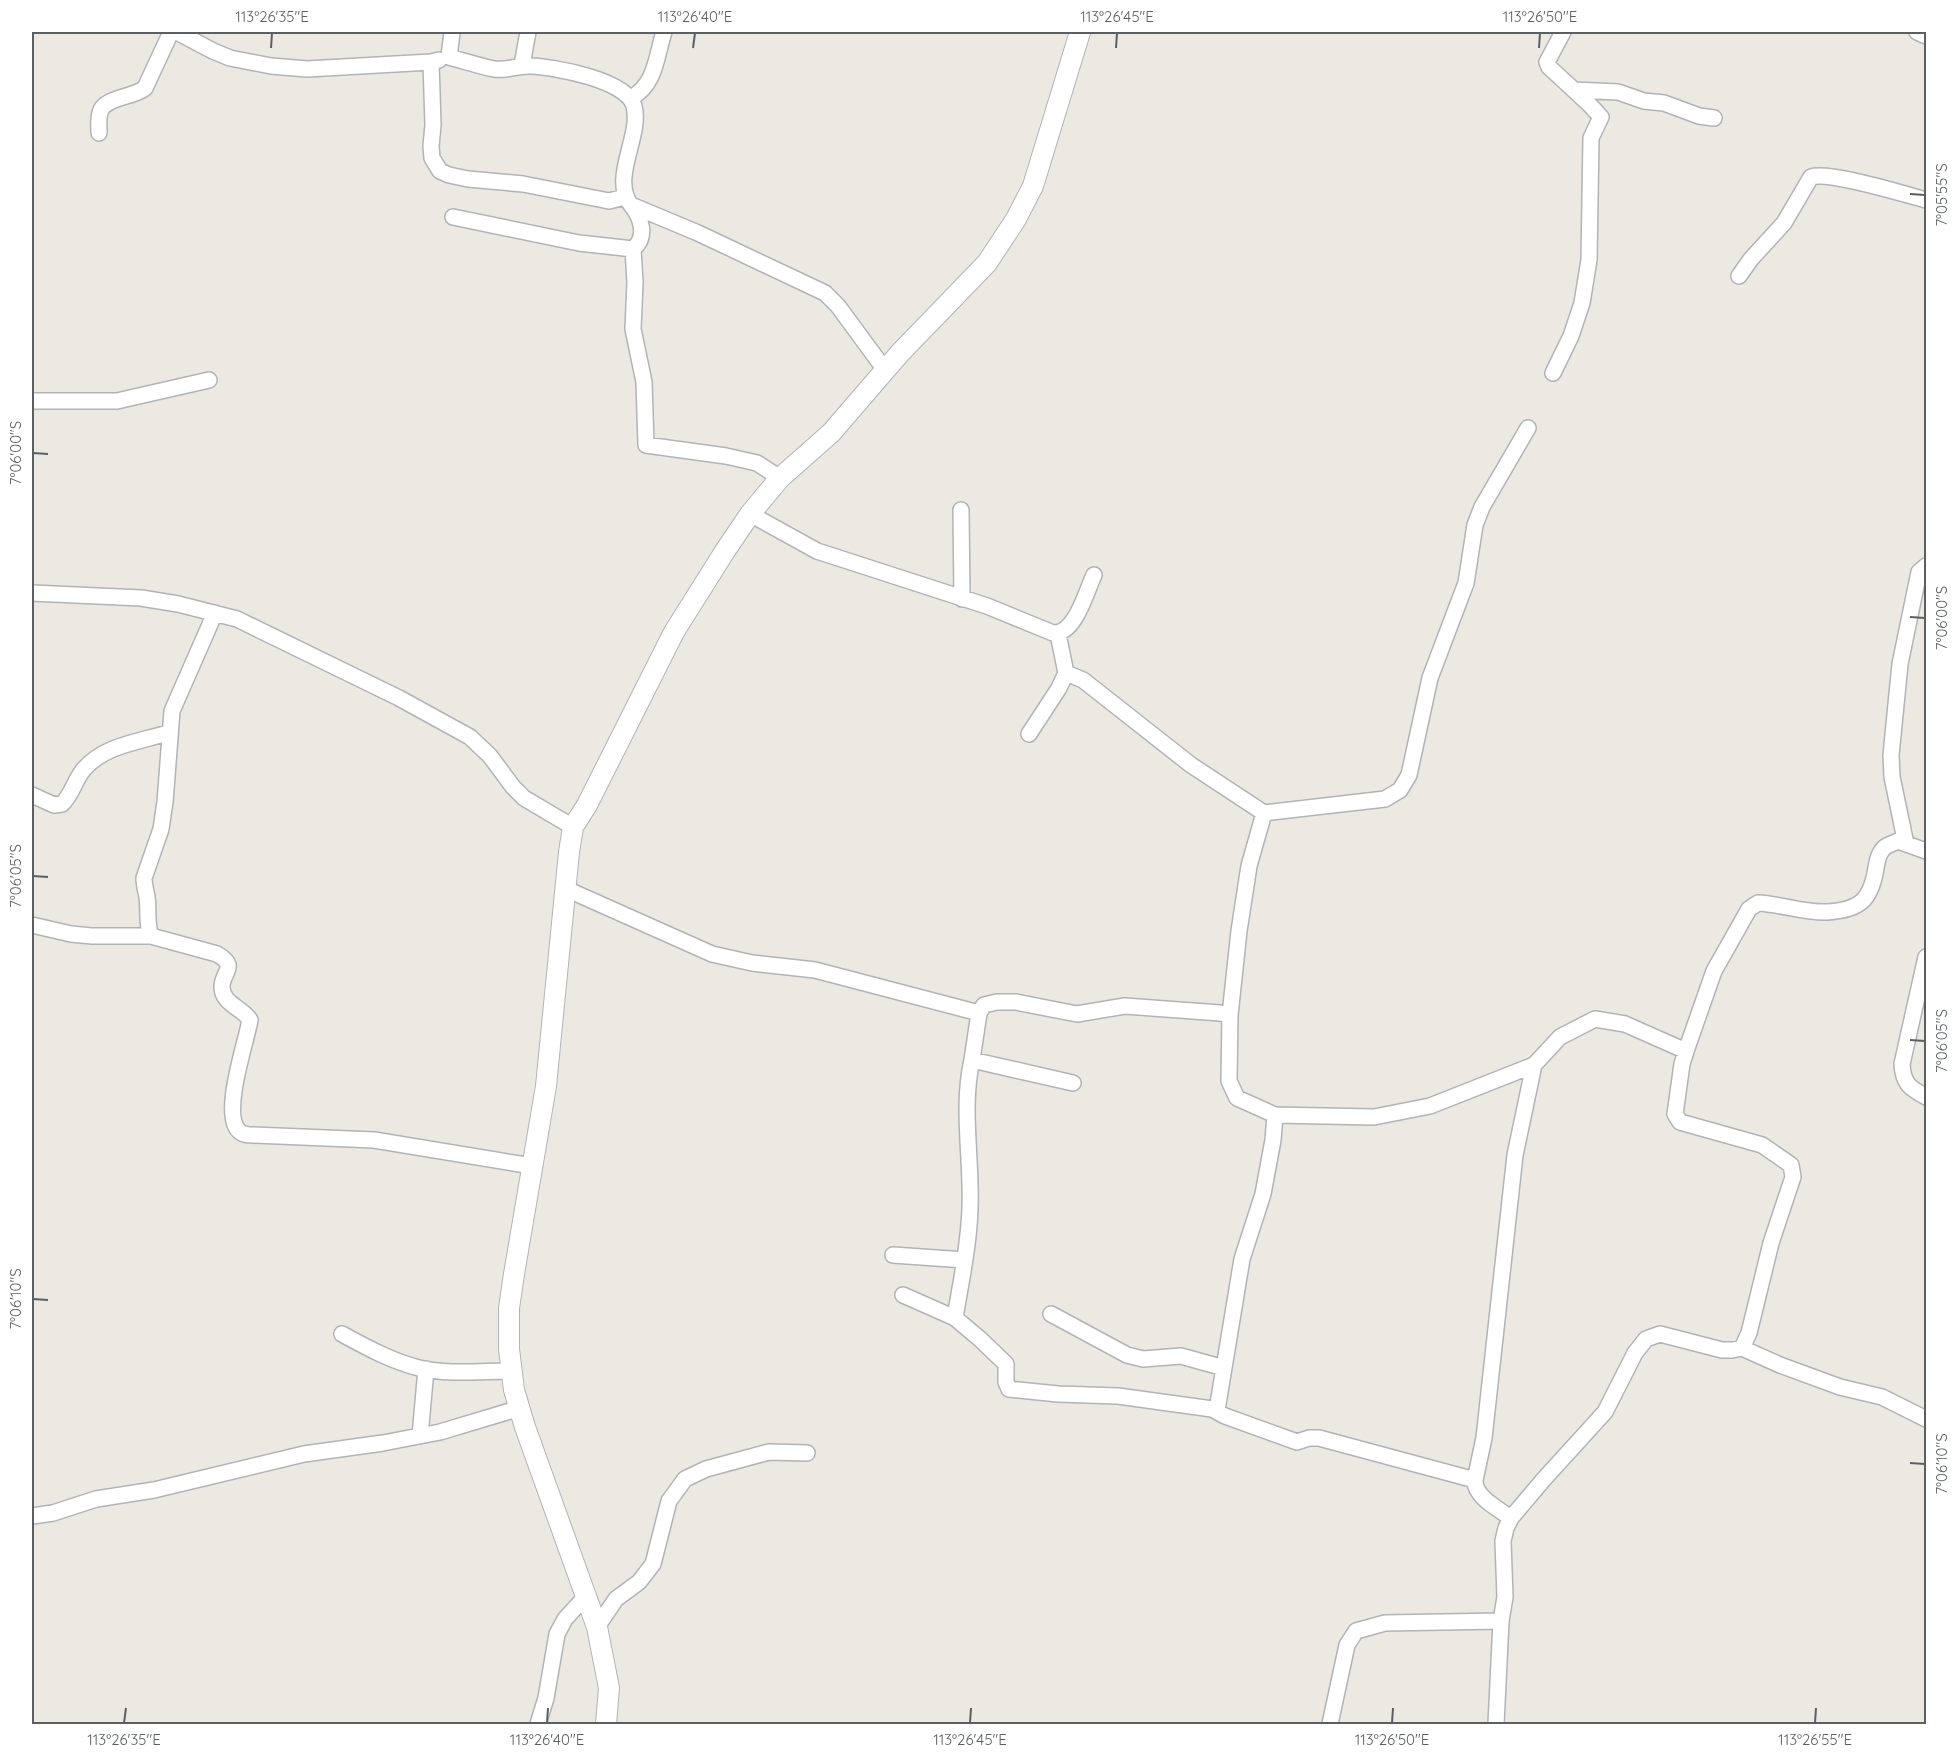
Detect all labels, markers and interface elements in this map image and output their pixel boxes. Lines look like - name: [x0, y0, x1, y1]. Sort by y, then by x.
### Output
- text: 113°26'35"E: [235, 7, 309, 26]
- text: 113°26'40"E: [658, 7, 732, 26]
- text: 113°26'45"E: [1080, 7, 1154, 26]
- text: 113°26'50"E: [1503, 7, 1577, 26]
- text: 7°05'55"S: [1932, 163, 1951, 227]
- text: 7°06'00"S: [6, 421, 25, 485]
- text: 7°06'00"S: [1932, 586, 1951, 650]
- text: 7°06'05"S: [6, 844, 25, 908]
- text: 7°06'05"S: [1932, 1009, 1951, 1073]
- text: 7°06'10"S: [6, 1268, 25, 1330]
- text: 7°06'10"S: [1932, 1433, 1951, 1495]
- text: 113°26'35"E: [87, 1730, 161, 1749]
- text: 113°26'40"E: [510, 1730, 584, 1749]
- text: 113°26'45"E: [933, 1730, 1007, 1749]
- text: 113°26'50"E: [1355, 1730, 1429, 1749]
- text: 113°26'55"E: [1778, 1730, 1852, 1749]

